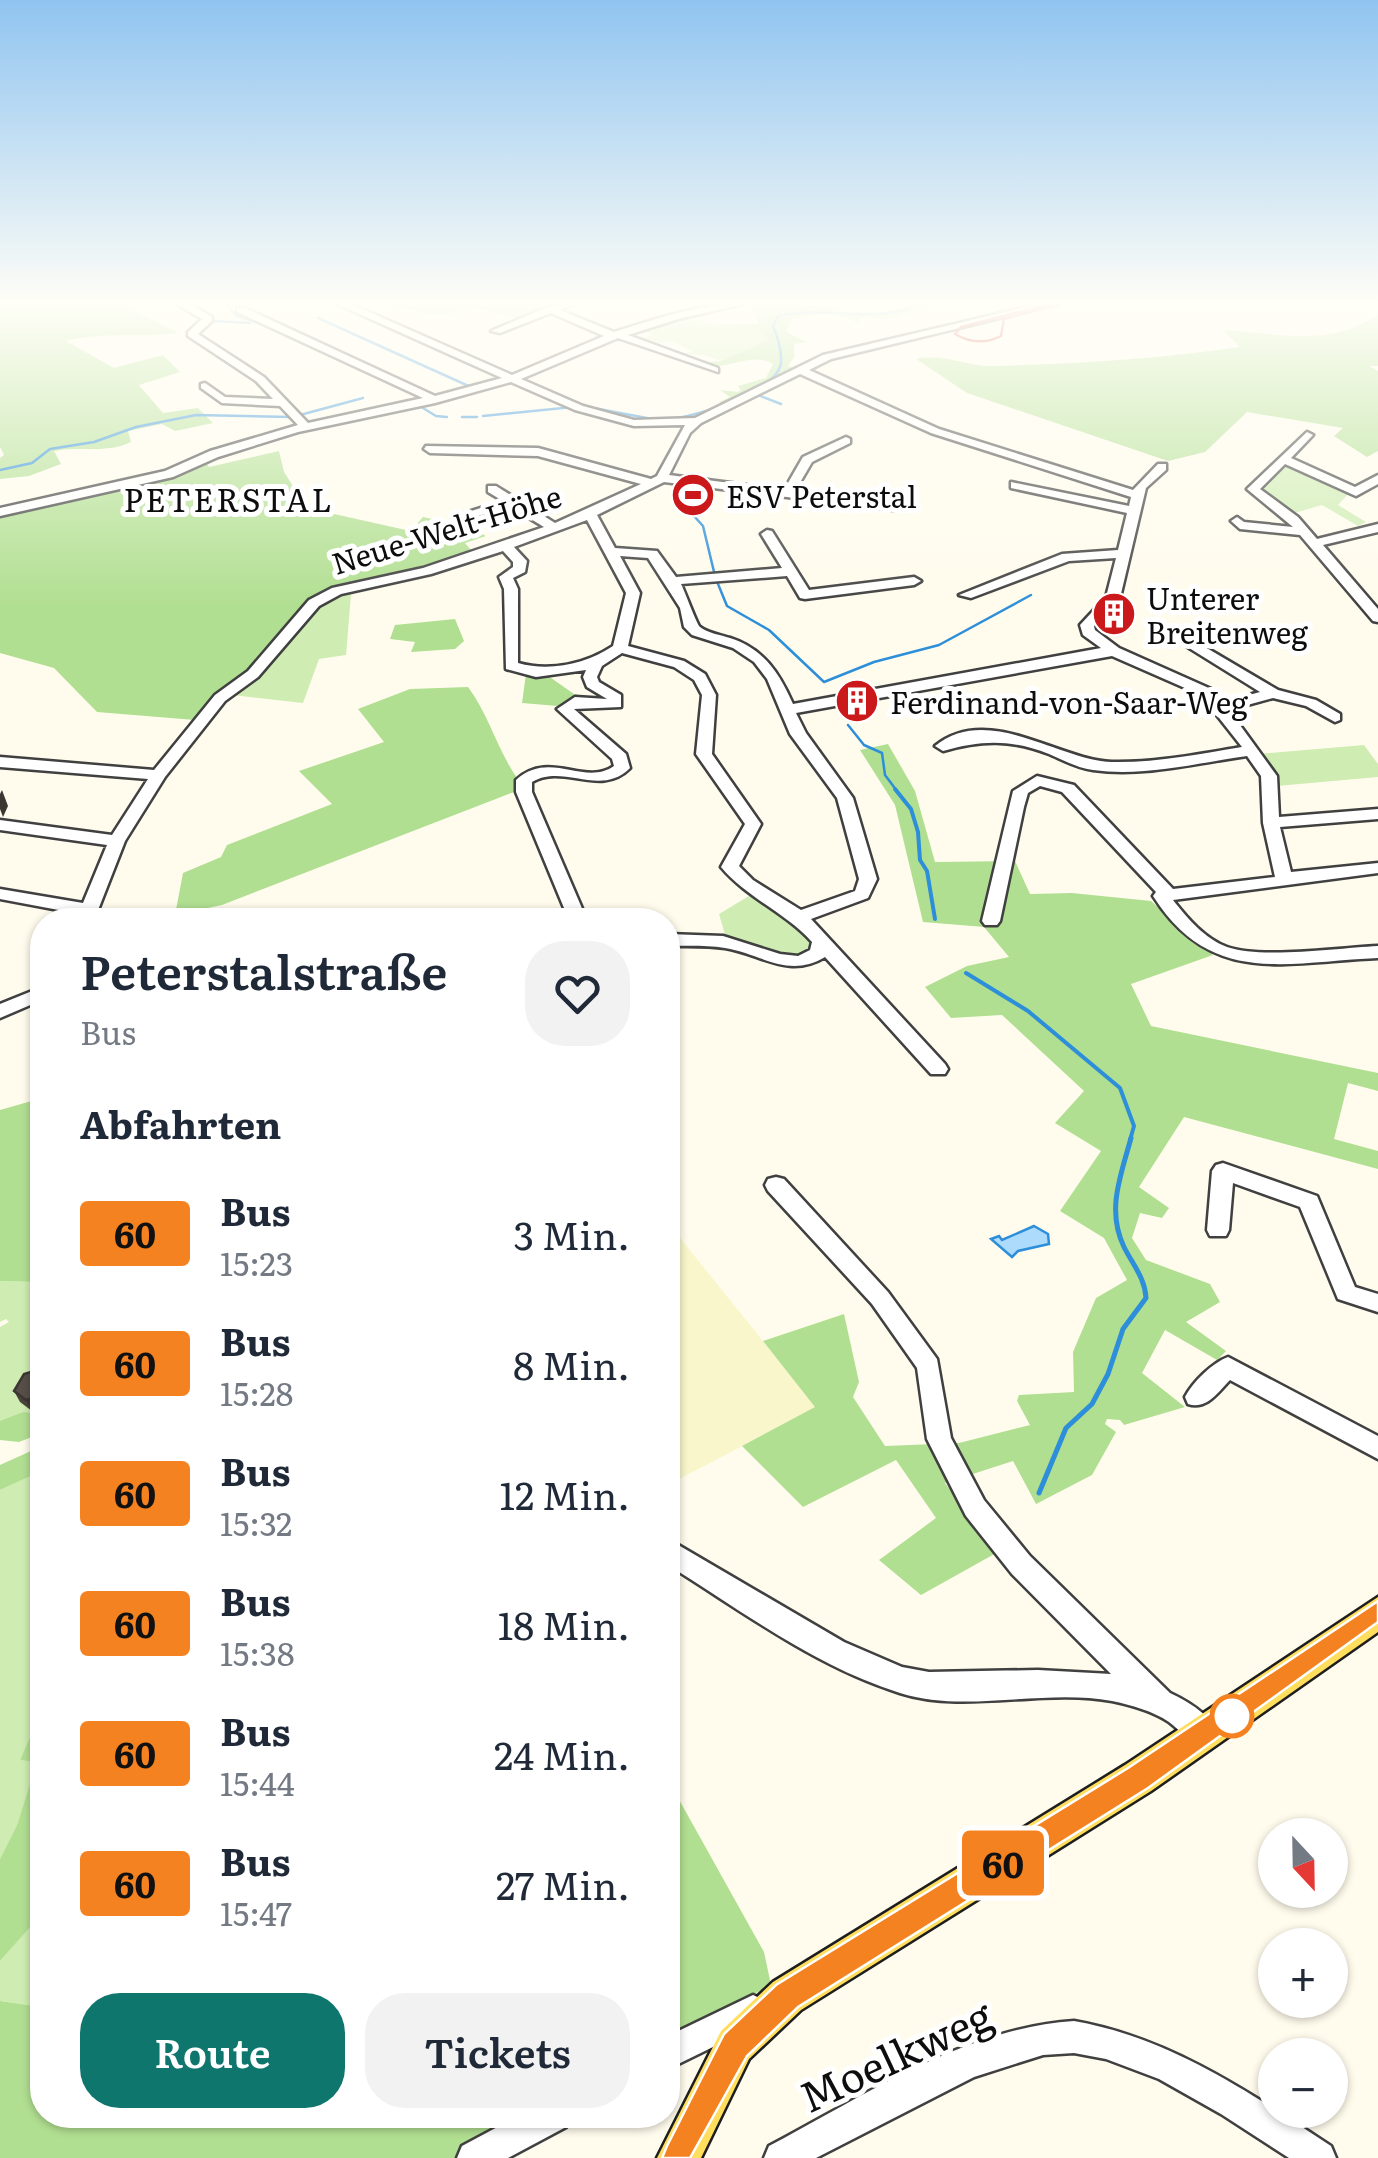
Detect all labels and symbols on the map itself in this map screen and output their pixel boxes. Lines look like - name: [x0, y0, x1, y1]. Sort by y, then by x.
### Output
- street label: Neue-Welt-Höhe: [326, 472, 566, 584]
- sports icon: ESV Peterstal: [670, 472, 716, 518]
- place label: ESV Peterstal: [726, 473, 917, 517]
- district label: PETERSTAL: [124, 474, 334, 522]
- place label: Unterer Breitenweg: [1146, 575, 1308, 653]
- building icon: Unterer Breitenweg: [1091, 591, 1137, 637]
- building icon: Ferdinand-von-Saar-Weg: [834, 678, 880, 724]
- place label: Ferdinand-von-Saar-Weg: [890, 679, 1248, 723]
- unlabelled marker: [1211, 1695, 1253, 1737]
- north arrow: [1258, 1818, 1348, 1908]
- line badge: 60: [958, 1830, 1048, 1896]
- street label: Moelkweg: [788, 1982, 1002, 2126]

